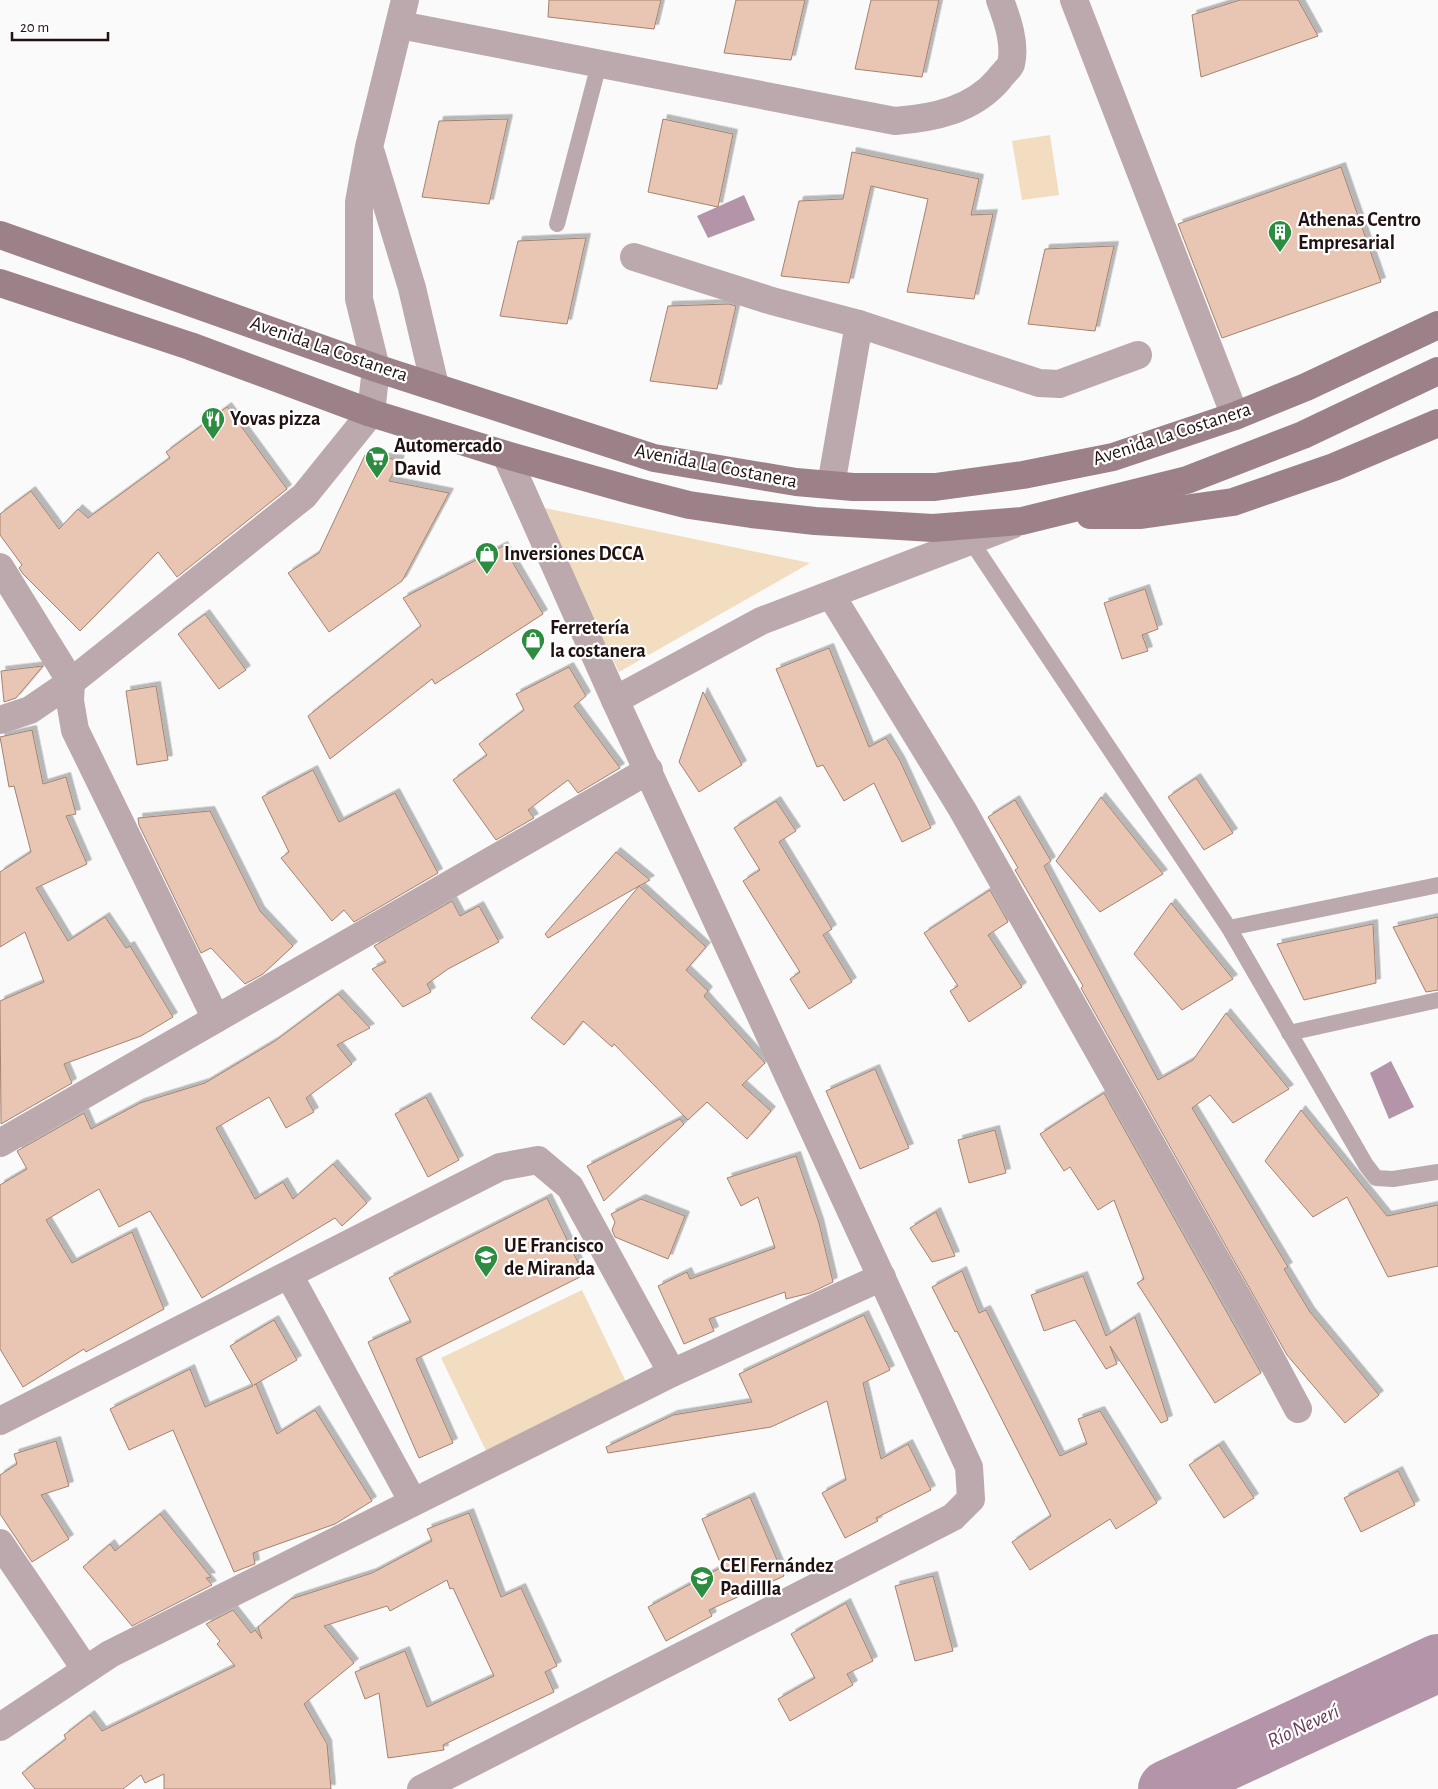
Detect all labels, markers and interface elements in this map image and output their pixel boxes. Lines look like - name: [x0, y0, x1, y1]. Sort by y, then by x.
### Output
- scale bar: [12, 10, 109, 42]
- text: 20 m: [20, 20, 49, 35]
- place label: Athenas Centro Empresarial: [1298, 210, 1421, 253]
- building icon: Athenas Centro Empresarial: [1267, 219, 1293, 253]
- street label: Avenida La Costanera: [248, 313, 410, 385]
- street label: Avenida La Costanera: [1090, 399, 1254, 469]
- restaurant icon: Yovas pizza: [200, 406, 226, 440]
- place label: Yovas pizza: [230, 409, 321, 429]
- place label: Automercado David: [394, 436, 503, 479]
- street label: Avenida La Costanera: [633, 440, 799, 492]
- supermarket icon: Automercado David: [364, 445, 390, 479]
- shop icon: Inversiones DCCA: [474, 541, 500, 575]
- place label: Inversiones DCCA: [504, 544, 644, 564]
- place label: Ferretería la costanera: [550, 618, 646, 661]
- shop icon: Ferretería la costanera: [520, 627, 546, 661]
- place label: UE Francisco de Miranda: [504, 1236, 604, 1279]
- school or university icon: UE Francisco de Miranda: [473, 1244, 499, 1278]
- place label: CEI Fernández Padillla: [720, 1556, 834, 1599]
- school or university icon: CEI Fernández Padillla: [689, 1565, 715, 1599]
- water label: Río Neverí: [1264, 1700, 1343, 1752]

